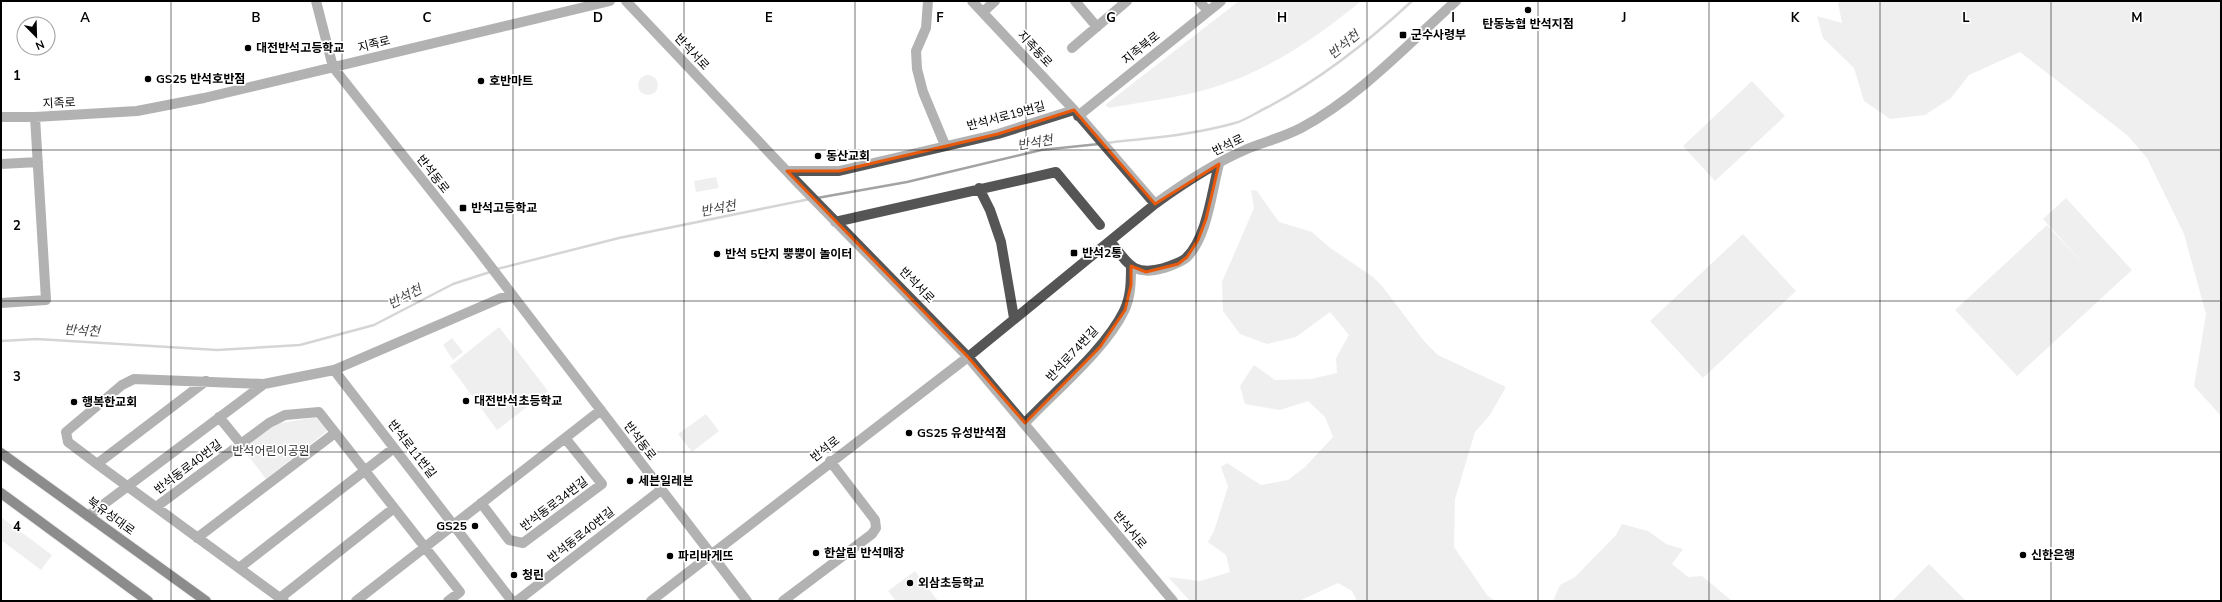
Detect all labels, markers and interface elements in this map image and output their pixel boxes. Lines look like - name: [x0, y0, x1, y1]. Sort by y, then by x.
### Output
- marker: 탄동농협 반석지점: [1523, 5, 1533, 15]
- text: A: [80, 9, 90, 27]
- text: B: [252, 9, 261, 27]
- text: C: [423, 9, 432, 27]
- text: D: [593, 9, 603, 27]
- text: E: [765, 9, 773, 27]
- text: F: [936, 9, 944, 27]
- text: G: [1106, 9, 1116, 27]
- text: H: [1277, 9, 1287, 27]
- text: I: [1451, 9, 1455, 27]
- text: J: [1621, 9, 1626, 27]
- text: K: [1791, 9, 1800, 27]
- text: L: [1962, 9, 1970, 27]
- text: M: [2131, 9, 2143, 27]
- north arrow: [16, 16, 56, 56]
- place label: 탄동농협 반석지점: [1482, 16, 1574, 32]
- water label: 반석천: [1324, 26, 1364, 63]
- street label: 지족동로: [1014, 27, 1056, 71]
- place label: 군수사령부: [1411, 27, 1466, 43]
- street label: 지족북로: [1119, 28, 1163, 68]
- street label: 반석서로: [671, 30, 713, 74]
- marker: 군수사령부: [1398, 30, 1408, 40]
- street label: 지족로: [356, 32, 392, 56]
- text: N: [33, 36, 46, 53]
- place label: 대전반석고등학교: [256, 40, 344, 56]
- marker: 대전반석고등학교: [243, 43, 253, 53]
- text: 1: [13, 67, 21, 85]
- place label: GS25 반석호반점: [156, 71, 245, 87]
- place label: 호반마트: [489, 73, 533, 89]
- marker: GS25 반석호반점: [143, 74, 153, 84]
- marker: 호반마트: [476, 76, 486, 86]
- street label: 지족로: [42, 94, 76, 112]
- street label: 반석서로19번길: [965, 98, 1047, 134]
- water label: 반석천: [1016, 131, 1055, 155]
- street label: 반석로: [1210, 131, 1246, 159]
- place label: 동산교회: [826, 148, 870, 164]
- marker: 동산교회: [813, 151, 823, 161]
- street label: 반석동로: [413, 152, 453, 196]
- water label: 반석천: [699, 197, 738, 221]
- place label: 반석고등학교: [471, 200, 537, 216]
- marker: 반석고등학교: [458, 203, 468, 213]
- text: 2: [13, 217, 21, 235]
- place label: 반석2통: [1082, 245, 1122, 261]
- place label: 반석 5단지 뿡뿡이 놀이터: [725, 246, 852, 262]
- marker: 반석2통: [1069, 248, 1079, 258]
- marker: 반석 5단지 뿡뿡이 놀이터: [712, 249, 722, 259]
- street label: 반석서로: [896, 264, 938, 306]
- water label: 반석천: [385, 280, 426, 313]
- water label: 반석천: [64, 321, 101, 341]
- street label: 반석로74번길: [1042, 323, 1102, 385]
- text: 3: [13, 368, 21, 386]
- place label: 대전반석초등학교: [474, 393, 562, 409]
- place label: 행복한교회: [82, 394, 137, 410]
- marker: 대전반석초등학교: [461, 396, 471, 406]
- marker: 행복한교회: [69, 397, 79, 407]
- street label: 반석로11번길: [384, 417, 440, 481]
- street label: 반석동로: [620, 419, 660, 463]
- place label: GS25 유성반석점: [917, 425, 1006, 441]
- marker: GS25 유성반석점: [904, 428, 914, 438]
- street label: 반석로: [807, 432, 843, 466]
- street label: 반석동로40번길: [151, 436, 225, 498]
- park label: 반석어린이공원: [232, 443, 310, 459]
- street label: 반석동로34번길: [517, 473, 591, 535]
- place label: 세븐일레븐: [638, 473, 693, 489]
- marker: 세븐일레븐: [625, 476, 635, 486]
- street label: 북유성대로: [84, 493, 138, 539]
- street label: 반석동로40번길: [544, 504, 618, 566]
- street label: 반석서로: [1110, 508, 1150, 552]
- text: 4: [13, 518, 21, 536]
- place label: GS25: [436, 518, 467, 534]
- marker: GS25: [470, 521, 480, 531]
- place label: 한살림 반석매장: [824, 545, 905, 561]
- place label: 신한은행: [2031, 547, 2075, 563]
- place label: 파리바게뜨: [678, 548, 733, 564]
- marker: 한살림 반석매장: [811, 548, 821, 558]
- marker: 신한은행: [2018, 550, 2028, 560]
- marker: 파리바게뜨: [665, 551, 675, 561]
- place label: 청린: [522, 567, 544, 583]
- marker: 청린: [509, 570, 519, 580]
- place label: 외삼초등학교: [918, 575, 984, 591]
- marker: 외삼초등학교: [905, 578, 915, 588]

